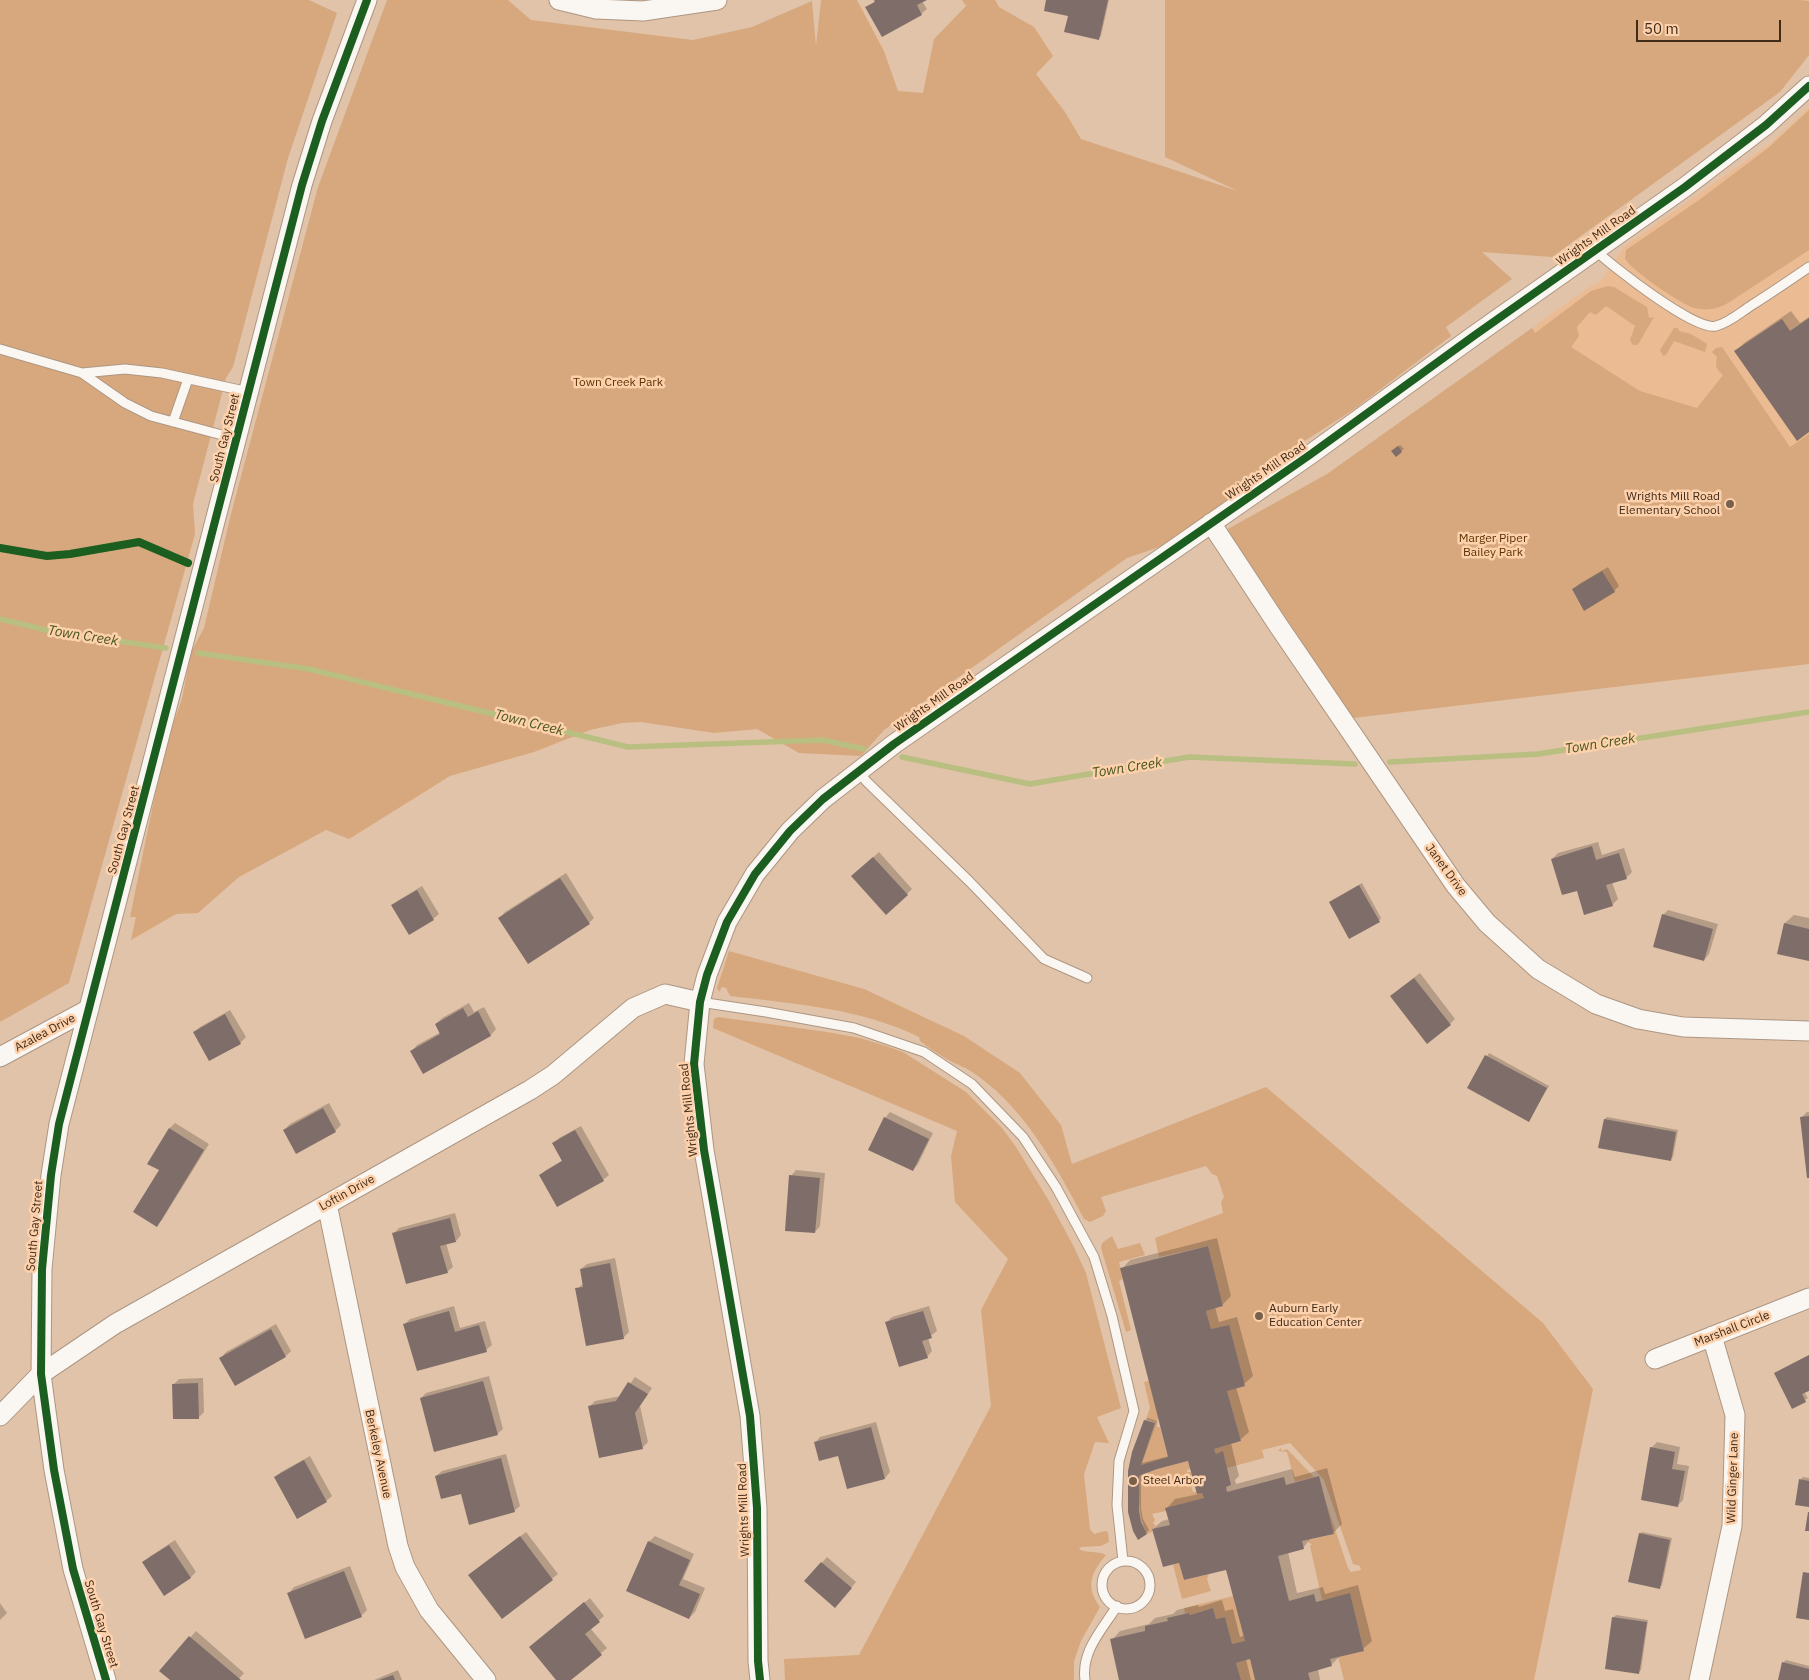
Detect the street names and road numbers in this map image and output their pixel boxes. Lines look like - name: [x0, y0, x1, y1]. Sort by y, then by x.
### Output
- street label: Wrights Mill Road: [1554, 203, 1638, 269]
- street label: South Gay Street: [207, 392, 243, 484]
- street label: Wrights Mill Road: [1223, 439, 1309, 503]
- street label: Wrights Mill Road: [892, 669, 976, 735]
- street label: South Gay Street: [105, 784, 143, 876]
- street label: Janet Drive: [1422, 841, 1470, 899]
- street label: Azalea Drive: [12, 1011, 78, 1055]
- street label: Wrights Mill Road: [677, 1063, 701, 1157]
- street label: Loftin Drive: [317, 1172, 377, 1214]
- street label: South Gay Street: [24, 1180, 46, 1272]
- street label: Marshall Circle: [1692, 1308, 1772, 1350]
- street label: Berkeley Avenue: [362, 1408, 394, 1500]
- street label: Wild Ginger Lane: [1724, 1432, 1742, 1524]
- street label: Wrights Mill Road: [735, 1463, 753, 1557]
- street label: South Gay Street: [81, 1578, 121, 1670]

